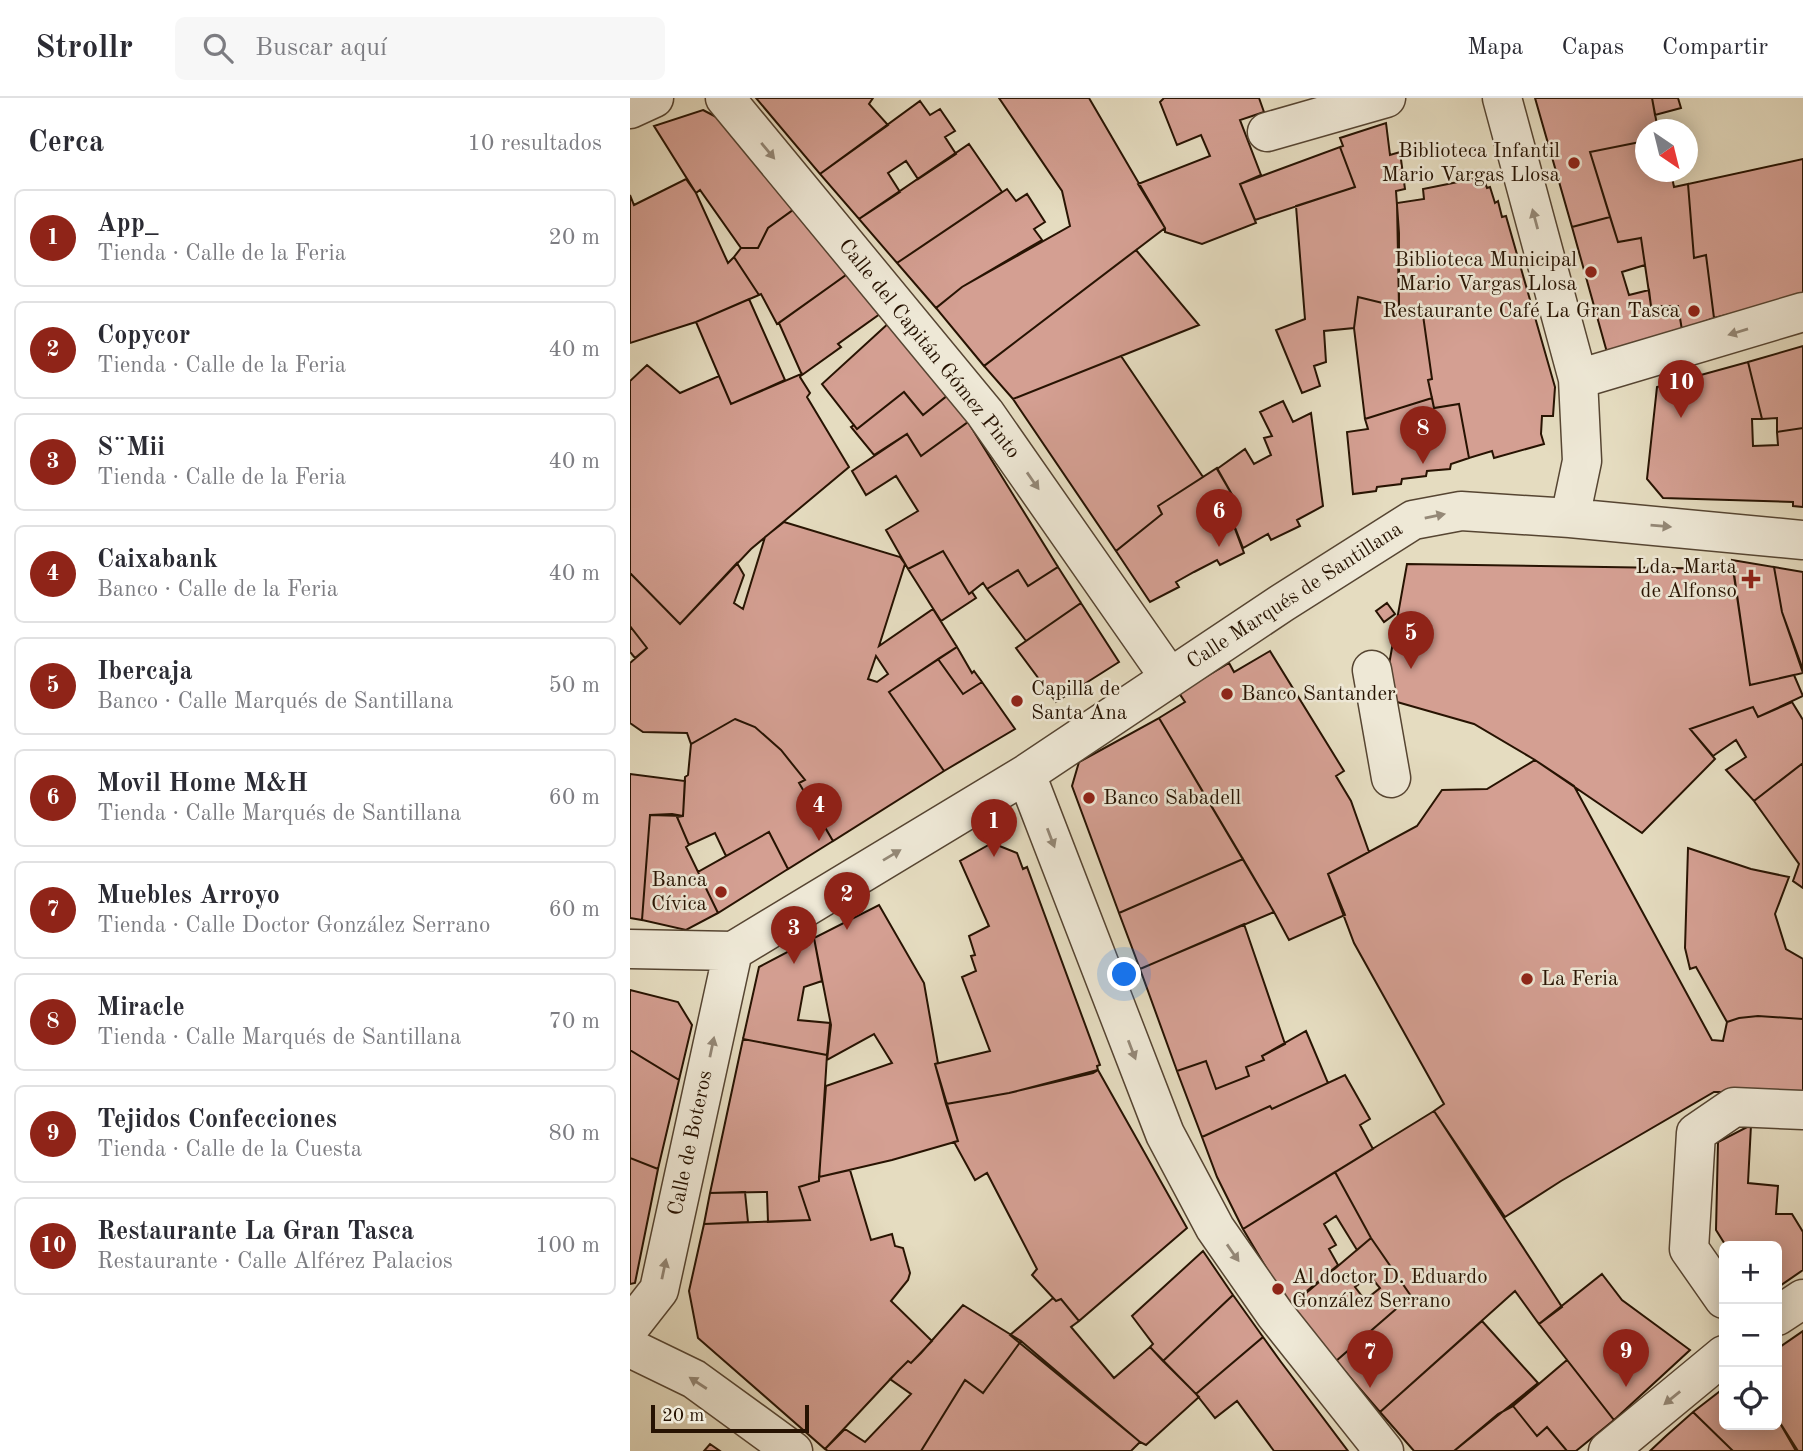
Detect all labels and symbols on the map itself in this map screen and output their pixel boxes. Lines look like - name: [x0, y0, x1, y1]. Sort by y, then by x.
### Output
- north arrow: [1635, 119, 1698, 182]
- one-way arrow: [761, 141, 776, 159]
- place label: Biblioteca Infantil Mario Vargas Llosa: [1382, 141, 1560, 186]
- marker: Biblioteca Infantil Mario Vargas Llosa: [1566, 155, 1582, 171]
- one-way arrow: [1529, 208, 1539, 229]
- street label: Calle del Capitán Gómez Pinto: [834, 235, 1024, 463]
- place label: Biblioteca Municipal Mario Vargas Llosa: [1394, 250, 1577, 295]
- marker: Biblioteca Municipal Mario Vargas Llosa: [1583, 264, 1599, 280]
- place label: Restaurante Café La Gran Tasca: [1383, 301, 1680, 322]
- marker: Restaurante Café La Gran Tasca: [1686, 303, 1702, 319]
- one-way arrow: [1727, 327, 1748, 337]
- pin: 10: [1658, 360, 1704, 418]
- pin: 8: [1400, 406, 1446, 464]
- one-way arrow: [1026, 472, 1040, 490]
- pin: 6: [1196, 489, 1242, 547]
- one-way arrow: [1424, 510, 1446, 521]
- street label: Calle Marqués de Santillana: [1184, 519, 1406, 673]
- one-way arrow: [1650, 521, 1672, 532]
- place label: Lda. Marta de Alfonso: [1636, 557, 1737, 602]
- marker: Lda. Marta de Alfonso: [1743, 571, 1759, 587]
- pin: 5: [1388, 611, 1434, 669]
- place label: Capilla de Santa Ana: [1031, 679, 1127, 724]
- place label: Banco Santander: [1241, 684, 1396, 705]
- marker: Banco Santander: [1219, 686, 1235, 702]
- marker: Capilla de Santa Ana: [1009, 693, 1025, 709]
- pin: 4: [796, 783, 842, 841]
- place label: Banco Sabadell: [1103, 788, 1241, 809]
- marker: Banco Sabadell: [1081, 790, 1097, 806]
- pin: 1: [971, 799, 1017, 857]
- one-way arrow: [1045, 827, 1056, 848]
- one-way arrow: [883, 849, 902, 862]
- place label: Banca Cívica: [651, 870, 707, 915]
- pin: 2: [824, 872, 870, 930]
- marker: Banca Cívica: [713, 884, 729, 900]
- pin: 3: [771, 906, 817, 964]
- your location: [1107, 957, 1141, 991]
- place label: La Feria: [1541, 969, 1618, 990]
- marker: La Feria: [1519, 971, 1535, 987]
- one-way arrow: [707, 1036, 718, 1058]
- one-way arrow: [1127, 1040, 1138, 1061]
- street label: Calle de Boteros: [665, 1068, 717, 1218]
- one-way arrow: [1226, 1244, 1240, 1262]
- one-way arrow: [658, 1258, 669, 1280]
- place label: Al doctor D. Eduardo González Serrano: [1292, 1267, 1488, 1312]
- marker: Al doctor D. Eduardo González Serrano: [1270, 1281, 1286, 1297]
- pin: 9: [1603, 1329, 1649, 1387]
- pin: 7: [1347, 1330, 1393, 1388]
- one-way arrow: [688, 1376, 708, 1389]
- one-way arrow: [1663, 1391, 1681, 1406]
- scale bar: [651, 1402, 808, 1434]

